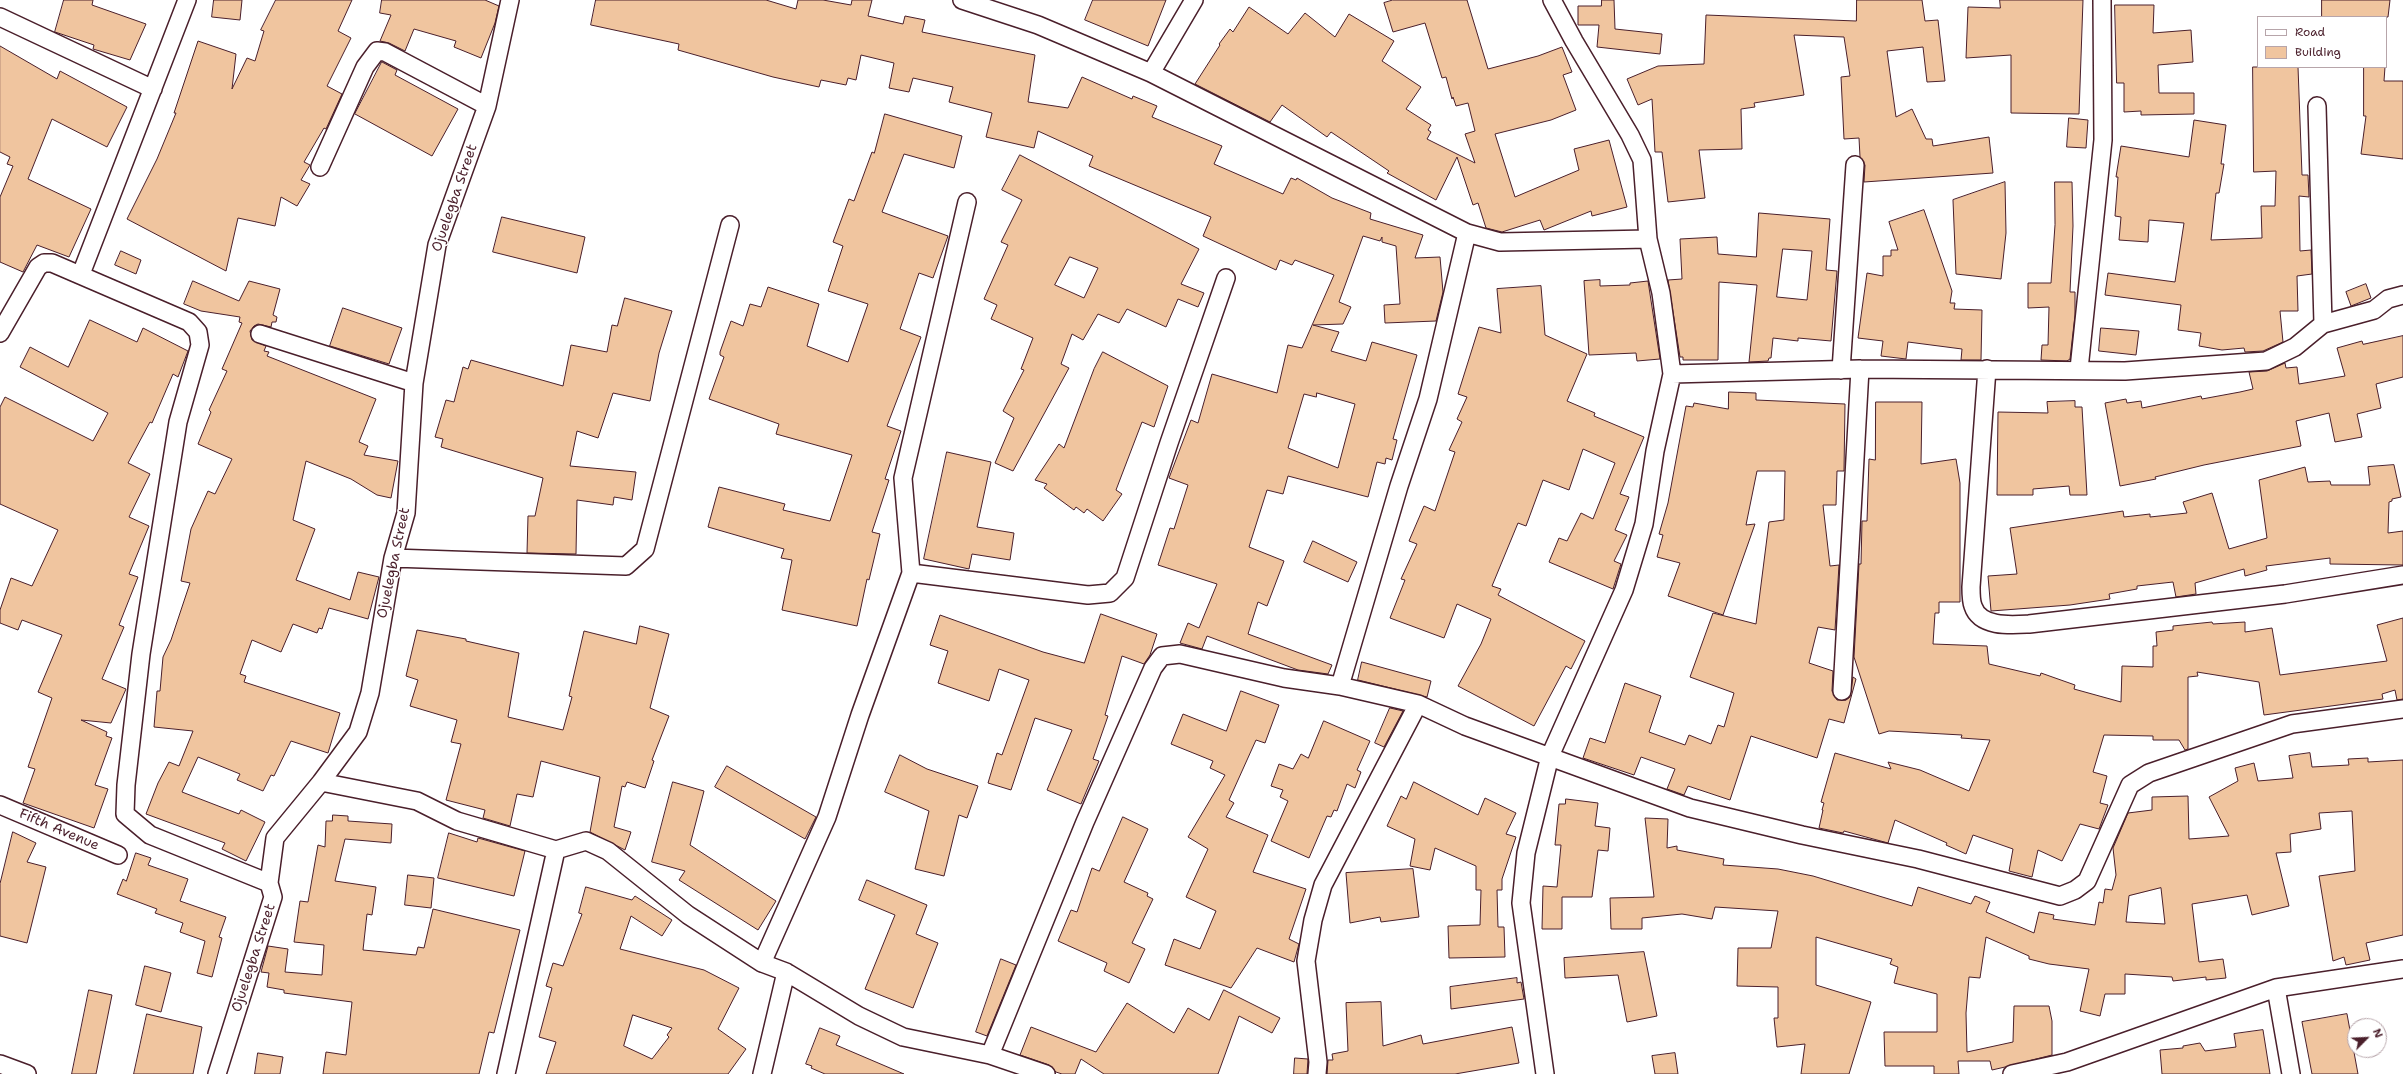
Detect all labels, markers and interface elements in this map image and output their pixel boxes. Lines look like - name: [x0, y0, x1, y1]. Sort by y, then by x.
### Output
- legend: [2257, 16, 2387, 68]
- text: Road: [2295, 24, 2325, 40]
- text: Building: [2295, 44, 2341, 60]
- street label: Ojuelegba Street: [429, 142, 481, 254]
- street label: Ojuelegba Street: [374, 506, 414, 620]
- street label: Fifth Avenue: [16, 806, 102, 854]
- street label: Ojuelegba Street: [229, 902, 279, 1014]
- north arrow: [2347, 1018, 2387, 1058]
- text: N: [2369, 1026, 2386, 1040]

